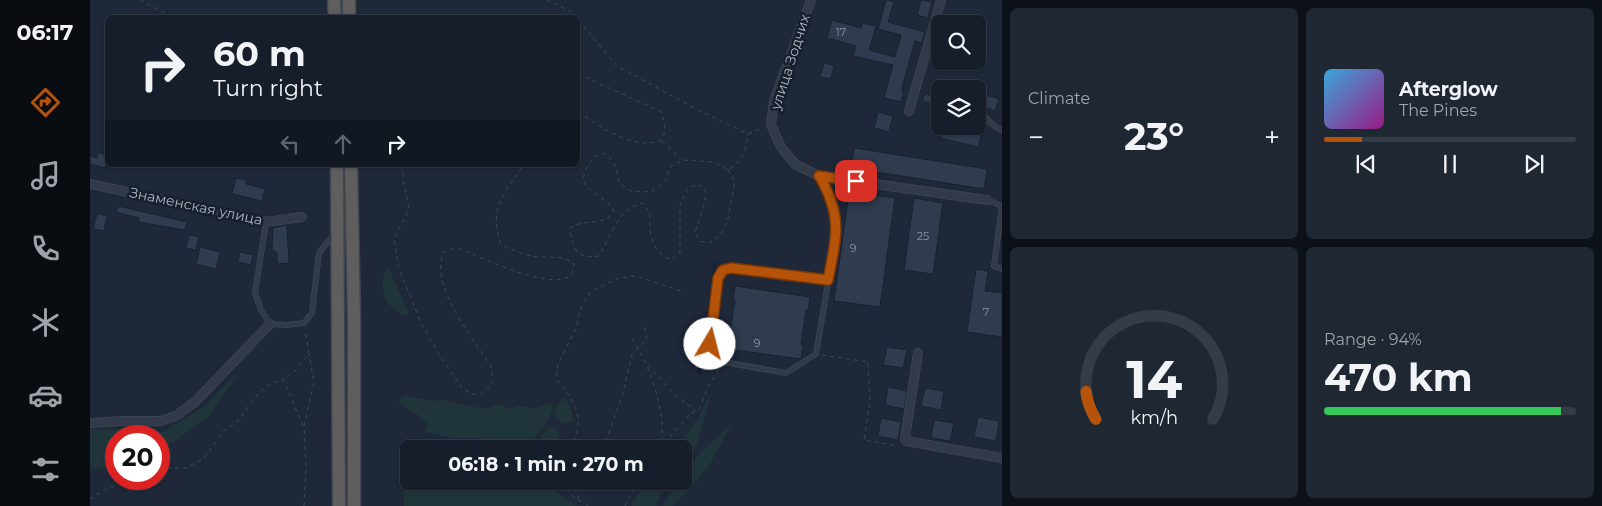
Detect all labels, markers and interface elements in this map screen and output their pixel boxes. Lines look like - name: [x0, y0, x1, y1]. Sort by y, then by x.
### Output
- street label: улица Зодчих: [766, 11, 814, 113]
- map controls: [931, 15, 986, 135]
- button: search: [931, 15, 986, 70]
- text: 06:17: [17, 19, 73, 46]
- house number: 17: [836, 25, 846, 39]
- text: 60 m: [213, 32, 306, 75]
- icon: right: [130, 35, 195, 100]
- text: Turn right: [213, 75, 323, 102]
- text: Afterglow: [1399, 78, 1498, 101]
- button: layers: [931, 80, 986, 135]
- icon: directions: [28, 85, 63, 120]
- text: Climate: [1028, 89, 1090, 108]
- text: The Pines: [1399, 101, 1477, 120]
- text: 23°: [1124, 113, 1184, 160]
- text: −: [1028, 120, 1044, 154]
- text: +: [1264, 120, 1280, 154]
- icon: left: [276, 130, 304, 158]
- icon: ahead: [329, 130, 357, 158]
- icon: right: [382, 130, 410, 158]
- icon: previous: [1352, 150, 1380, 178]
- icon: pause: [1436, 150, 1464, 178]
- icon: next: [1520, 150, 1548, 178]
- icon: music: [28, 158, 63, 193]
- pin: [835, 160, 877, 202]
- icon: arrive: [842, 167, 870, 195]
- street label: Знаменская улица: [128, 183, 264, 229]
- house number: 25: [917, 229, 929, 243]
- icon: phone: [28, 231, 63, 266]
- house number: 9: [850, 241, 857, 255]
- icon: climate: [28, 305, 63, 340]
- house number: 7: [983, 305, 989, 319]
- position arrow: [683, 317, 735, 369]
- text: Range · 94%: [1324, 330, 1422, 349]
- house number: 9: [754, 336, 761, 350]
- text: 14: [1126, 348, 1182, 411]
- text: 470 km: [1324, 354, 1473, 401]
- icon: car: [28, 378, 63, 413]
- text: km/h: [1130, 407, 1178, 428]
- speed limit sign: 20: [105, 425, 170, 490]
- icon: filters: [28, 452, 63, 487]
- text: 06:18 · 1 min · 270 m: [448, 453, 644, 476]

